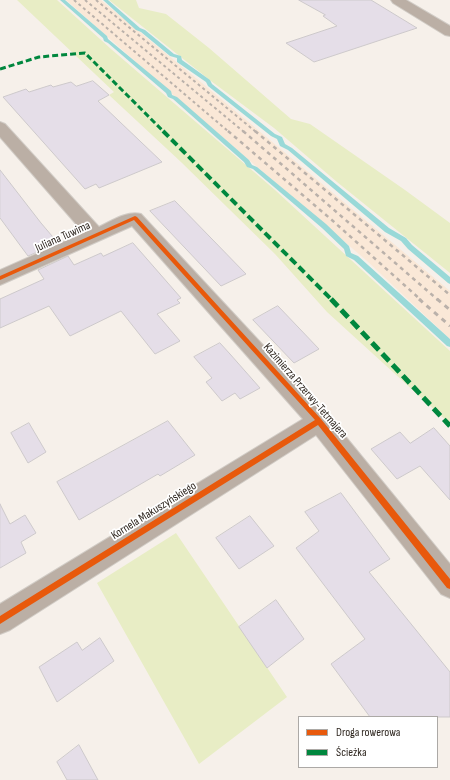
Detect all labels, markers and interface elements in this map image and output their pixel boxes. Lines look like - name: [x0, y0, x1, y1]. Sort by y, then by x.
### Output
- street label: Juliana Tuwima: [33, 218, 93, 256]
- street label: Kazimierza Przerwy-Tetmajera: [260, 340, 350, 442]
- street label: Kornela Makuszyńskiego: [109, 479, 199, 543]
- legend: [298, 716, 438, 768]
- text: Droga rowerowa: [336, 725, 400, 740]
- text: Ścieżka: [336, 745, 367, 760]

